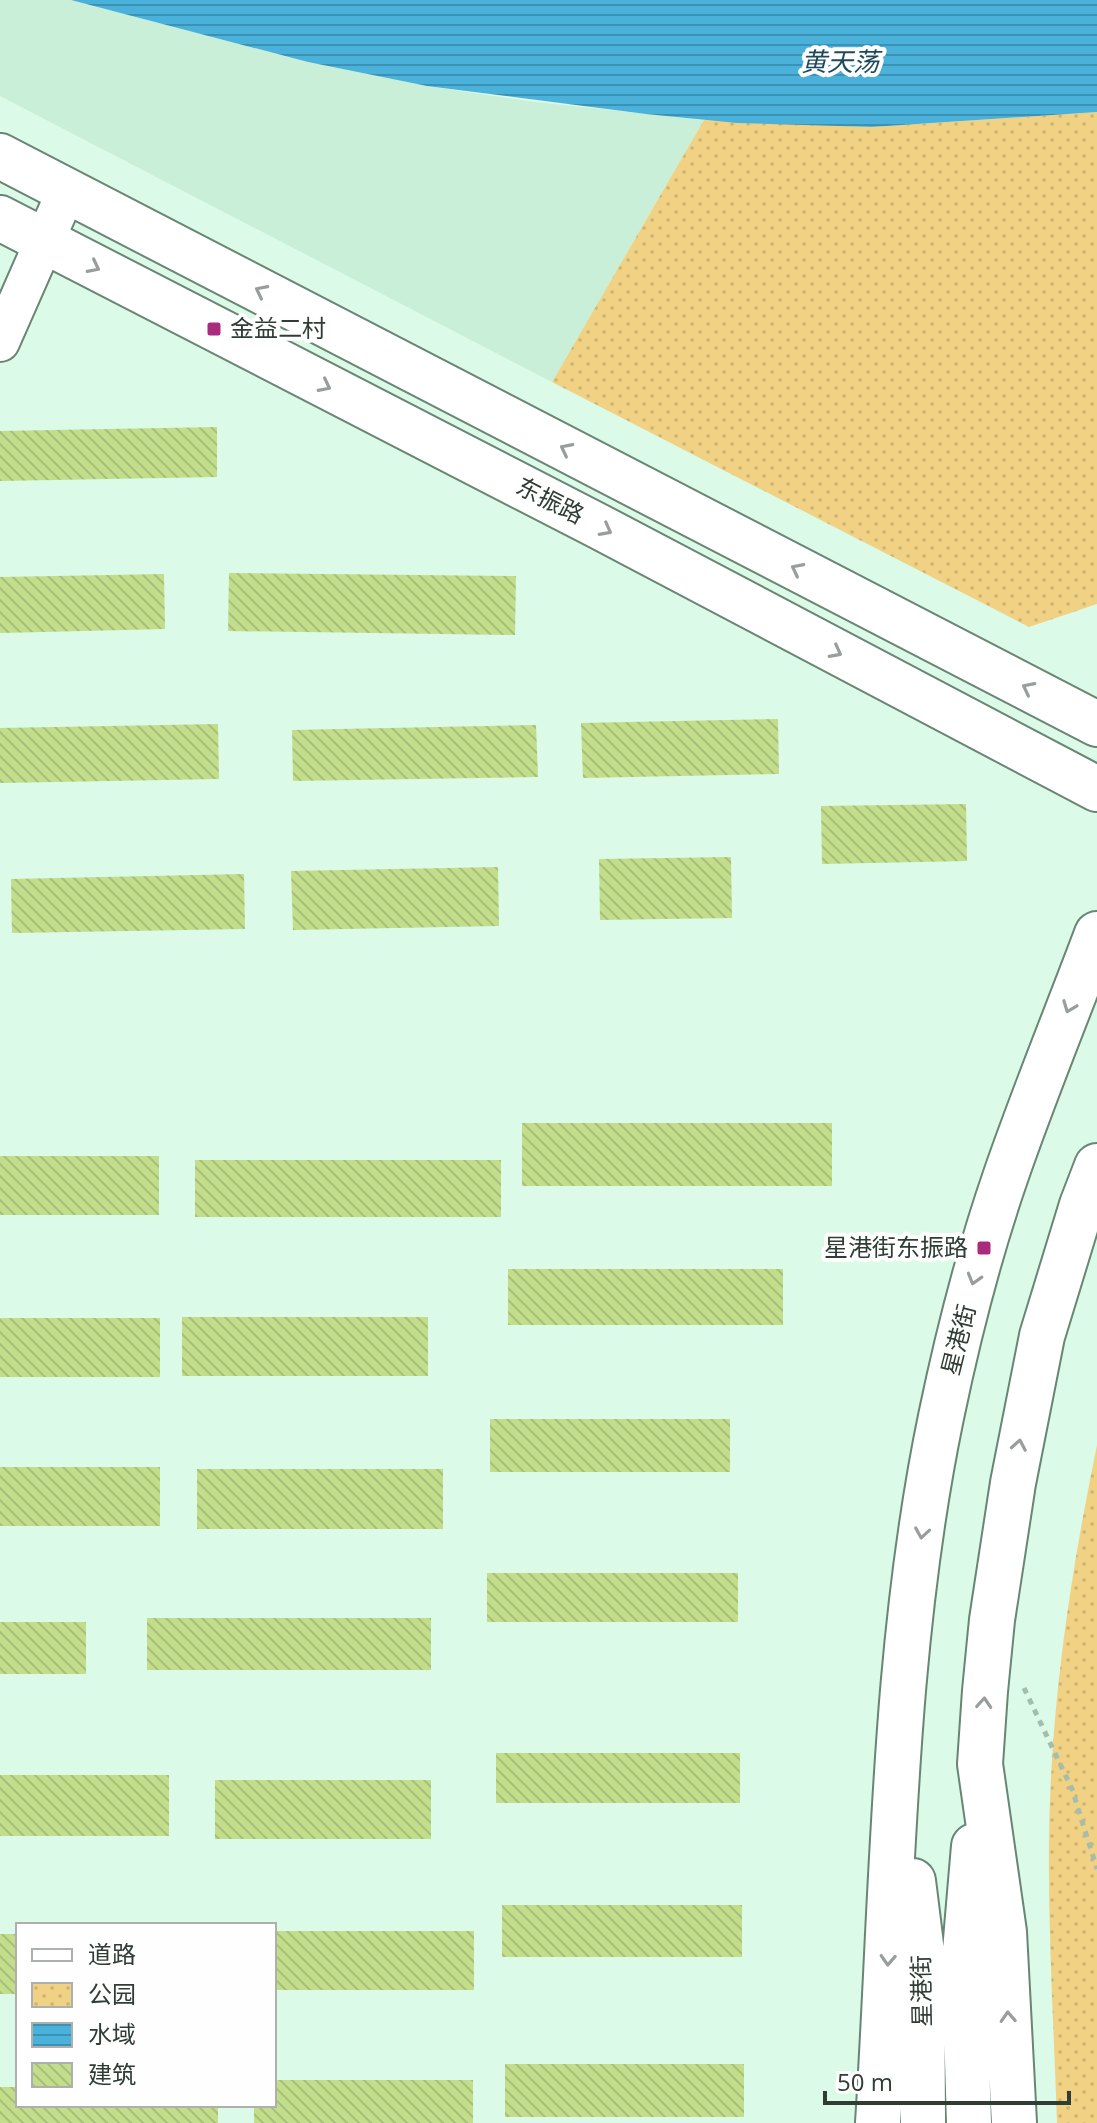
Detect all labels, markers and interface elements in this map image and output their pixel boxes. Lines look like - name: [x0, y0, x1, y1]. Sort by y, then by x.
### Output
- water label: 黄天荡: [801, 43, 883, 79]
- one-way arrow: [86, 257, 101, 272]
- one-way arrow: [254, 285, 269, 300]
- place label: 金益二村: [230, 311, 326, 344]
- marker: 金益二村: [205, 320, 223, 338]
- one-way arrow: [317, 376, 332, 392]
- one-way arrow: [560, 443, 574, 459]
- street label: 东振路: [511, 469, 590, 531]
- one-way arrow: [598, 521, 613, 536]
- one-way arrow: [790, 563, 805, 578]
- one-way arrow: [828, 642, 843, 657]
- one-way arrow: [1021, 683, 1036, 698]
- one-way arrow: [1062, 999, 1079, 1013]
- place label: 星港街东振路: [824, 1230, 968, 1263]
- marker: 星港街东振路: [975, 1239, 993, 1257]
- one-way arrow: [967, 1271, 983, 1285]
- street label: 星港街: [933, 1301, 982, 1379]
- one-way arrow: [1010, 1439, 1027, 1452]
- one-way arrow: [914, 1526, 931, 1540]
- one-way arrow: [975, 1696, 992, 1709]
- legend: [16, 1923, 276, 2107]
- text: 道路: [88, 1937, 136, 1970]
- one-way arrow: [880, 1953, 897, 1966]
- street label: 星港街: [903, 1955, 938, 2027]
- text: 公园: [88, 1977, 136, 2010]
- one-way arrow: [1000, 2010, 1017, 2023]
- text: 水域: [88, 2017, 136, 2050]
- scale bar: [825, 2055, 1069, 2105]
- text: 建筑: [88, 2057, 136, 2090]
- text: 50 m: [837, 2065, 893, 2098]

